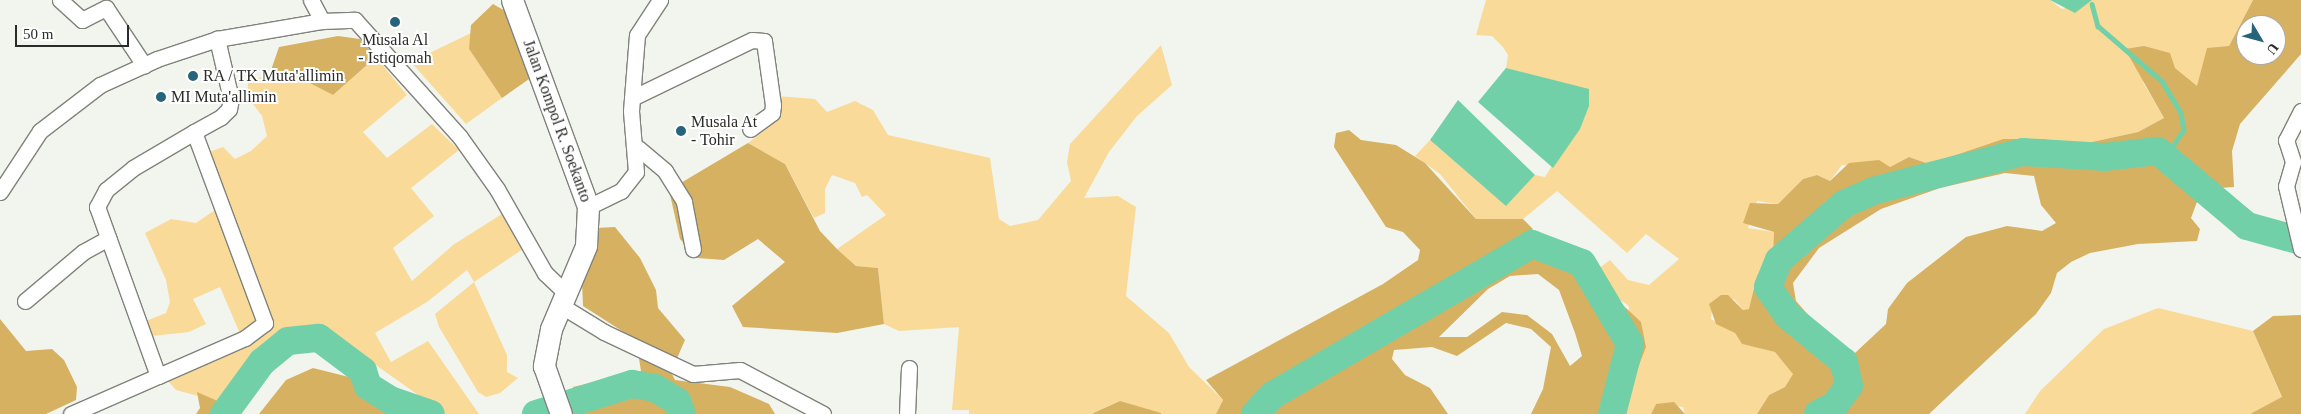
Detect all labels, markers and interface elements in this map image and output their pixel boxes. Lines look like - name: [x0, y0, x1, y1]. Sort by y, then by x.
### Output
- scale bar: [18, 15, 131, 47]
- north arrow: [2236, 15, 2286, 65]
- marker: Musala Al - Istiqomah: [389, 16, 401, 28]
- text: 50 m: [23, 26, 53, 42]
- place label: Musala Al - Istiqomah: [358, 30, 432, 68]
- street label: Jalan Kompol R. Soekanto: [519, 37, 595, 205]
- text: U: [2264, 40, 2282, 57]
- place label: RA / TK Muta'allimin: [203, 66, 345, 86]
- marker: RA / TK Muta'allimin: [187, 70, 199, 82]
- place label: MI Muta'allimin: [171, 87, 277, 107]
- marker: MI Muta'allimin: [155, 91, 167, 103]
- place label: Musala At - Tohir: [691, 112, 758, 150]
- marker: Musala At - Tohir: [675, 125, 687, 137]

